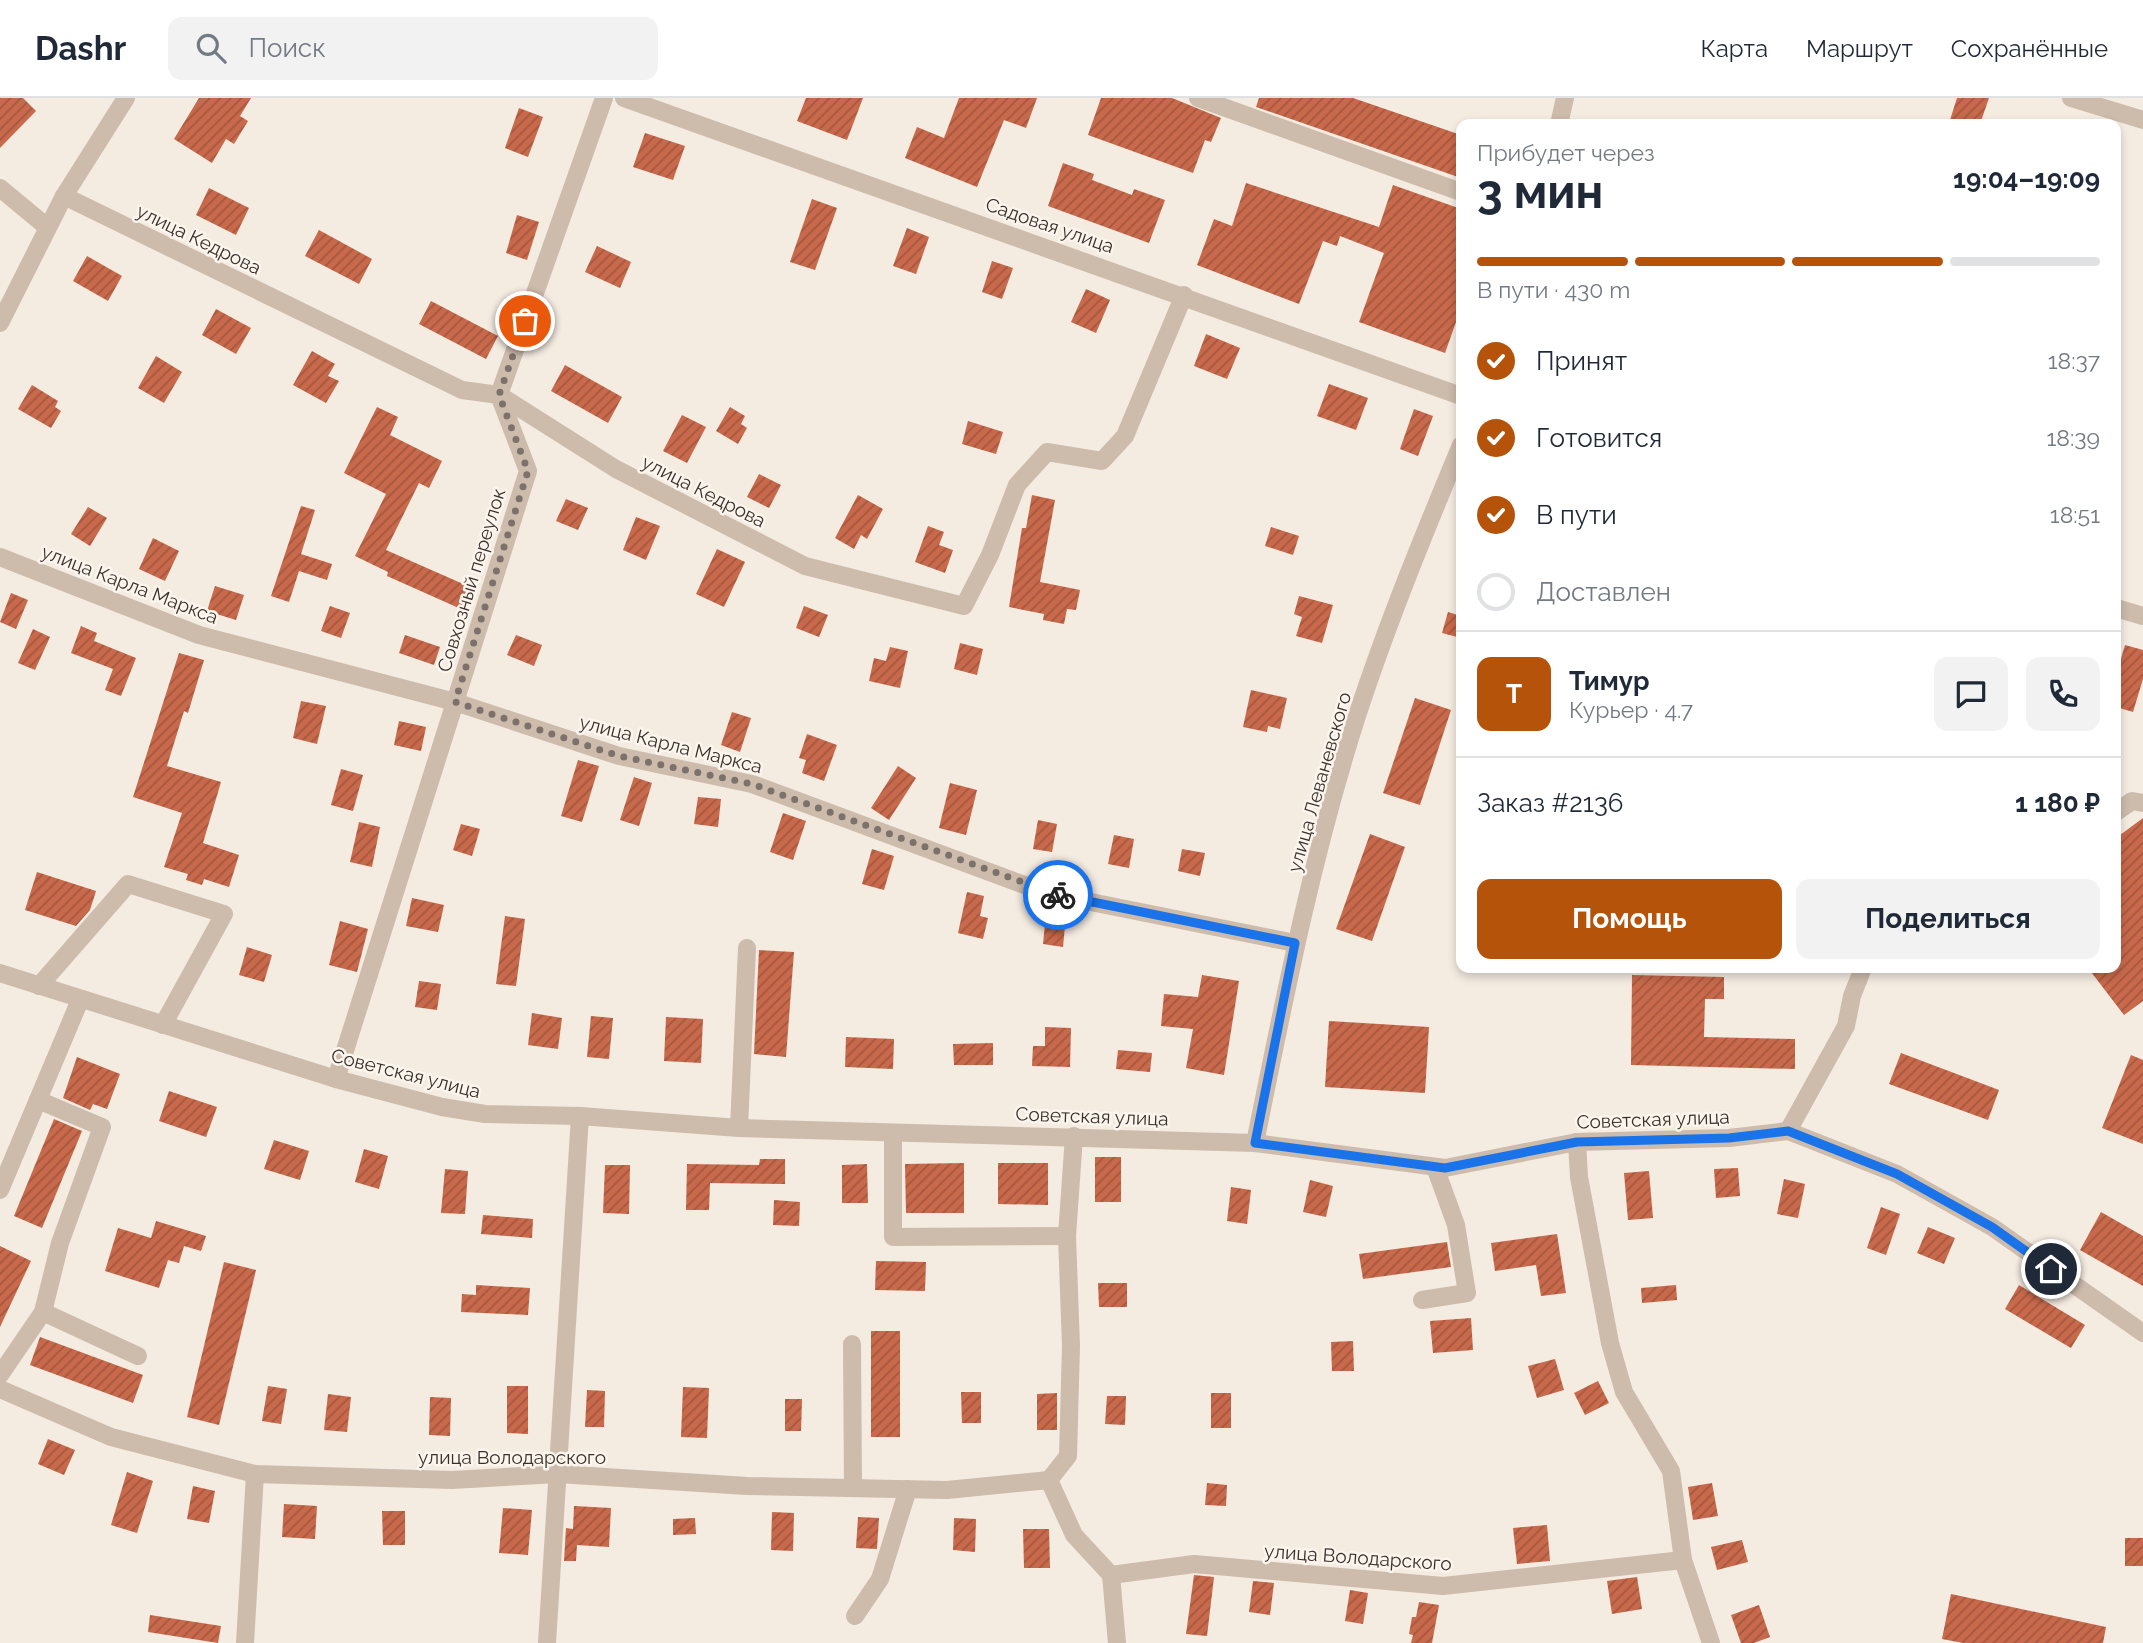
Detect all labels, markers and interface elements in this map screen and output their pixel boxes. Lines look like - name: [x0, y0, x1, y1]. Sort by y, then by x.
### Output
- search box: [168, 17, 658, 80]
- text: Dashr: [35, 29, 126, 68]
- icon: search: [192, 29, 230, 67]
- text: Поиск: [248, 33, 326, 63]
- text: Карта: [1700, 34, 1768, 63]
- text: Маршрут: [1806, 34, 1913, 63]
- text: Сохранённые: [1951, 34, 2108, 63]
- text: Прибудет через: [1477, 139, 1655, 166]
- text: 19:04–19:09: [1953, 164, 2100, 194]
- text: 3 мин: [1477, 165, 1603, 219]
- street label: Садовая улица: [983, 193, 1117, 257]
- street label: улица Кедрова: [133, 199, 265, 279]
- text: В пути · 430 m: [1477, 276, 1630, 303]
- pin: [495, 291, 555, 351]
- icon: bag: [506, 302, 544, 340]
- icon: check: [1477, 342, 1515, 380]
- text: Принят: [1536, 346, 1627, 376]
- text: 18:37: [2048, 347, 2100, 374]
- icon: check: [1477, 419, 1515, 457]
- text: Готовится: [1536, 423, 1662, 453]
- text: 18:39: [2046, 424, 2100, 451]
- street label: улица Кедрова: [639, 450, 769, 532]
- street label: Совхозный переулок: [433, 485, 509, 674]
- icon: check: [1477, 496, 1515, 534]
- text: В пути: [1536, 500, 1617, 530]
- text: 18:51: [2050, 501, 2100, 528]
- street label: улица Карла Маркса: [39, 540, 221, 628]
- text: Доставлен: [1536, 577, 1671, 607]
- button: chat: [1934, 657, 2008, 731]
- button: phone: [2026, 657, 2100, 731]
- text: Тимур: [1569, 666, 1649, 696]
- text: Т: [1506, 679, 1522, 709]
- street label: улица Леваневского: [1283, 689, 1355, 875]
- text: Курьер · 4.7: [1569, 696, 1693, 723]
- street label: улица Карла Маркса: [577, 711, 765, 777]
- text: Заказ #2136: [1477, 788, 1623, 818]
- text: 1 180 ₽: [2015, 788, 2100, 818]
- courier: [1023, 860, 1093, 930]
- icon: bike: [1039, 876, 1077, 914]
- button: Помощь: [1477, 879, 1782, 959]
- button: Поделиться: [1796, 879, 2100, 959]
- street label: Советская улица: [329, 1044, 483, 1102]
- street label: Советская улица: [1015, 1102, 1169, 1130]
- street label: Советская улица: [1576, 1105, 1730, 1133]
- pin: [2021, 1239, 2081, 1299]
- icon: home: [2032, 1250, 2070, 1288]
- street label: улица Володарского: [418, 1446, 606, 1468]
- street label: улица Володарского: [1264, 1539, 1452, 1575]

